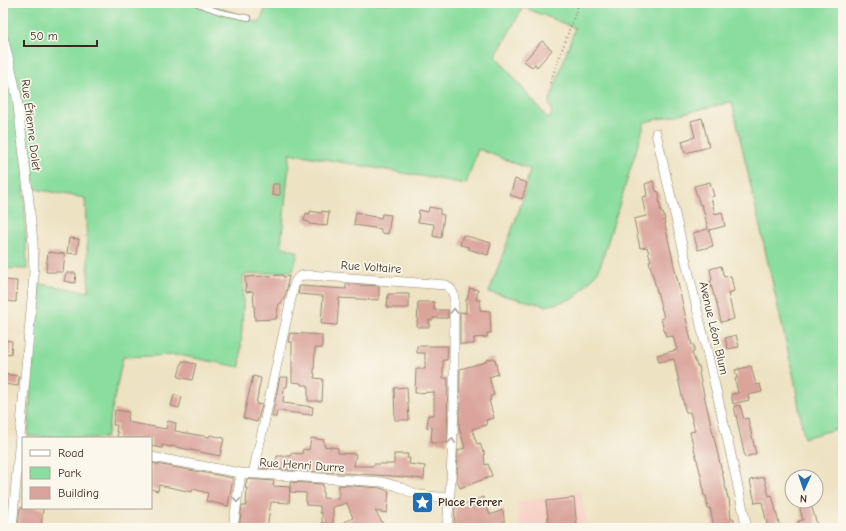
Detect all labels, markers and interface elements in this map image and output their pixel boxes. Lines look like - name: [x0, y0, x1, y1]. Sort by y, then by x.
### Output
- scale bar: [24, 22, 97, 48]
- text: 50 m: [30, 29, 58, 43]
- street label: Rue Étienne Dolet: [18, 79, 44, 172]
- street label: Rue Voltaire: [340, 258, 402, 276]
- street label: Avenue Léon Blum: [696, 280, 732, 376]
- one-way arrow: [450, 308, 458, 314]
- legend: [22, 437, 152, 509]
- one-way arrow: [448, 438, 457, 444]
- text: Road: [58, 446, 84, 460]
- street label: Rue Henri Durre: [259, 455, 345, 475]
- text: Park: [58, 466, 81, 480]
- north arrow: [784, 469, 824, 509]
- text: Building: [58, 486, 99, 500]
- place icon: Place Ferrer: [409, 489, 435, 515]
- text: N: [800, 492, 807, 505]
- place label: Place Ferrer: [438, 495, 502, 509]
- one-way arrow: [233, 497, 242, 503]

